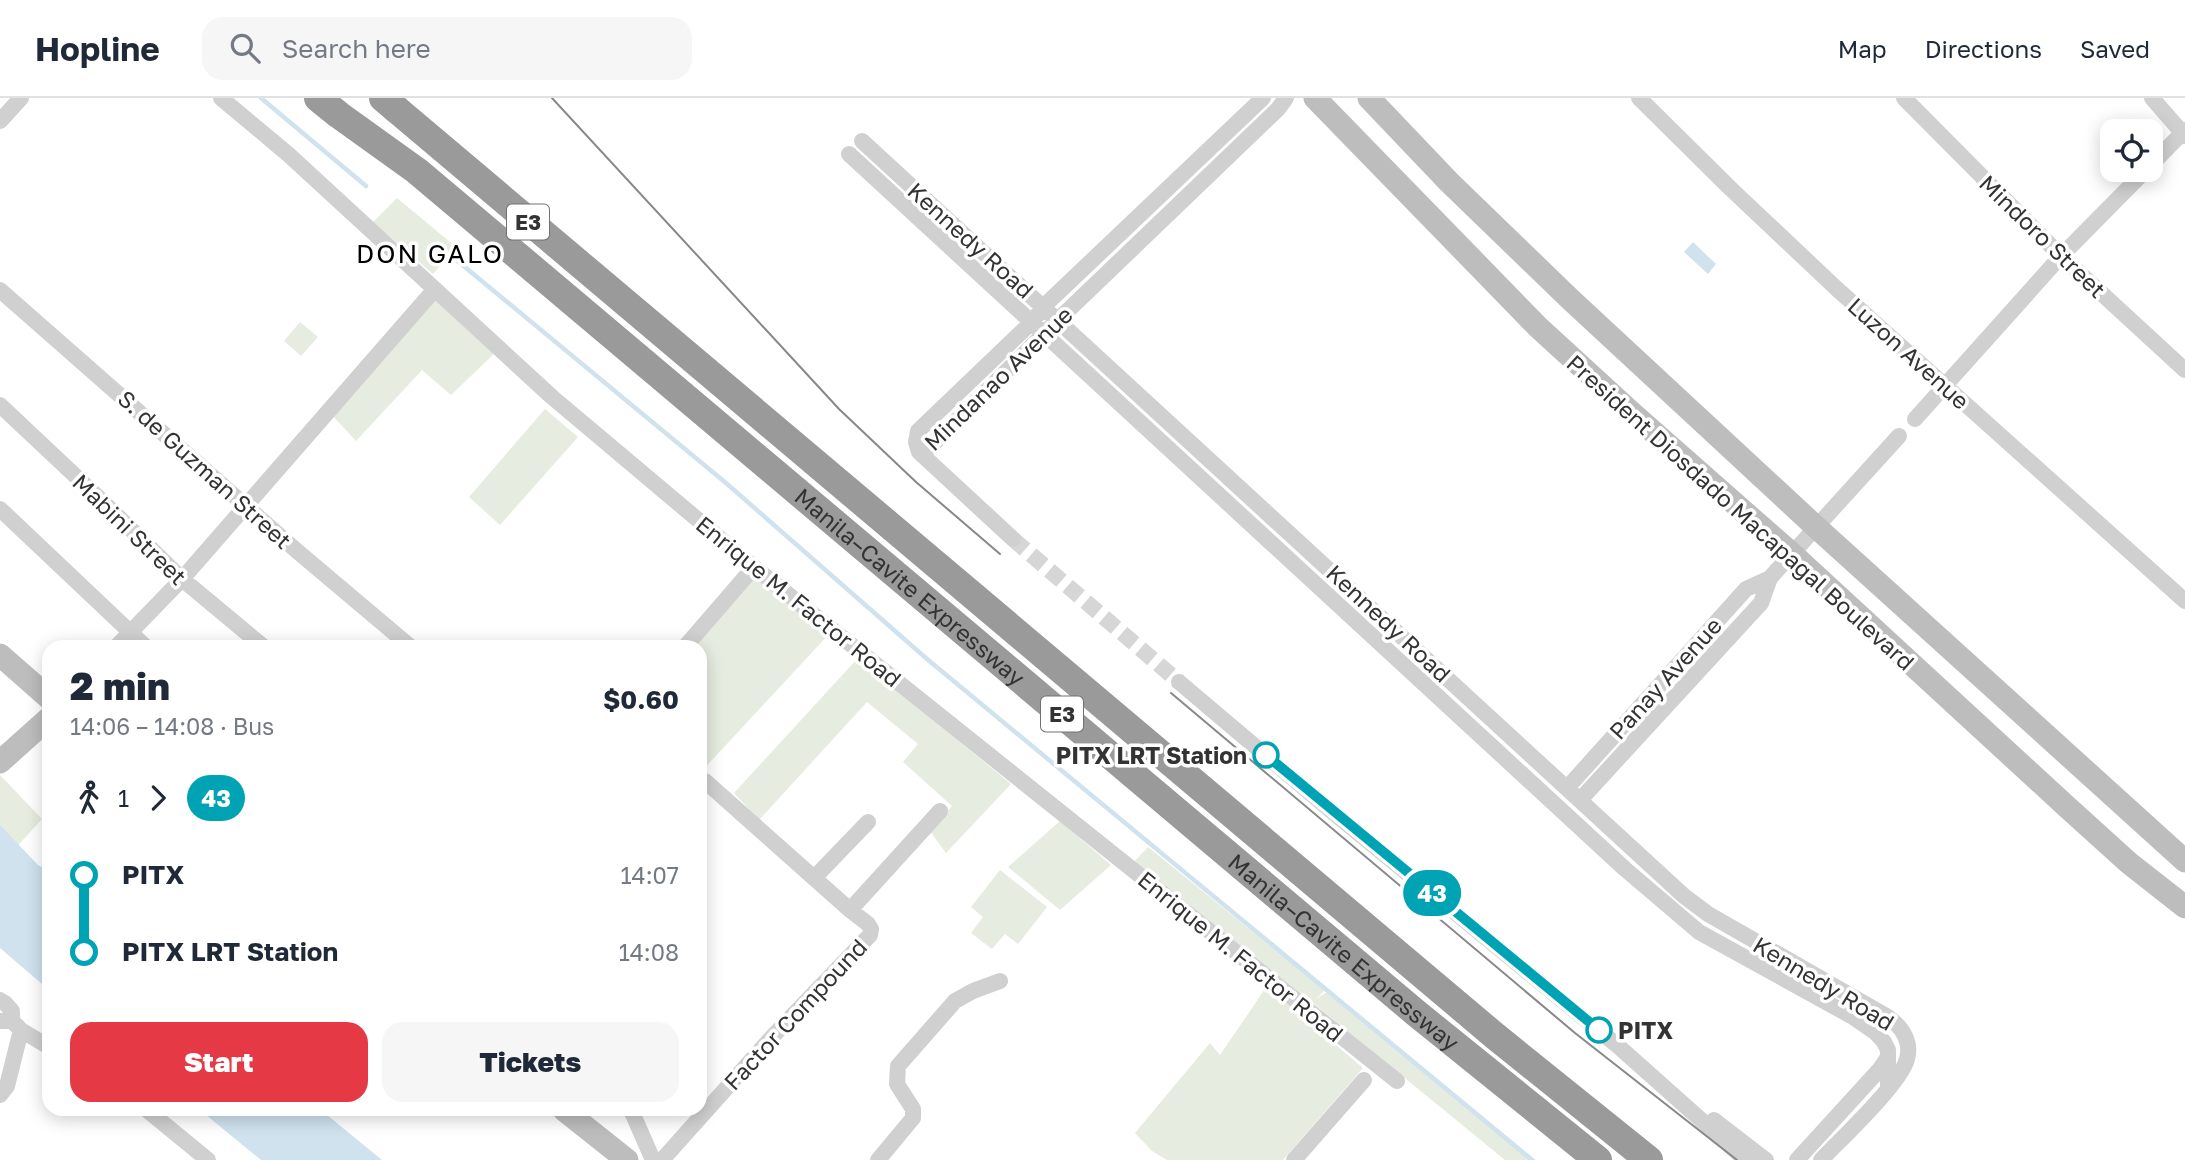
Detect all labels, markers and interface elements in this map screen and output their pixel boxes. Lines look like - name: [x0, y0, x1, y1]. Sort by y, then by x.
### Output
- search box: [202, 17, 692, 80]
- text: Hopline: [35, 29, 160, 68]
- icon: search: [226, 29, 264, 67]
- text: Search here: [282, 33, 431, 64]
- text: Map: [1838, 34, 1887, 63]
- text: Directions: [1925, 34, 2042, 63]
- text: Saved: [2080, 34, 2150, 63]
- map controls: [2100, 119, 2163, 182]
- button: locate: [2100, 119, 2163, 182]
- street label: Mindoro Street: [1974, 169, 2112, 303]
- street label: Kennedy Road: [902, 176, 1040, 304]
- road number: E3: [507, 204, 549, 240]
- district label: DON GALO: [356, 238, 504, 269]
- street label: Luzon Avenue: [1843, 291, 1975, 415]
- street label: Mindanao Avenue: [918, 300, 1078, 456]
- street label: President Diosdado Macapagal Boulevard: [1562, 348, 1920, 676]
- street label: S. de Guzman Street: [113, 384, 297, 554]
- street label: Mabini Street: [67, 468, 193, 590]
- street label: Manila–Cavite Expressway: [789, 482, 1031, 692]
- street label: Enrique M. Factor Road: [691, 510, 907, 692]
- street label: Kennedy Road: [1321, 558, 1457, 688]
- street label: Panay Avenue: [1603, 611, 1727, 745]
- text: 2 min: [70, 663, 170, 708]
- text: $0.60: [603, 684, 679, 715]
- road number: E3: [1041, 696, 1083, 732]
- text: 14:06 – 14:08 · Bus: [70, 712, 274, 740]
- place label: PITX LRT Station: [1056, 741, 1247, 769]
- marker: PITX LRT Station: [1253, 742, 1279, 768]
- icon: walk: [70, 779, 108, 817]
- icon: forward: [139, 779, 177, 817]
- text: 43: [201, 783, 231, 812]
- text: 1: [118, 784, 129, 812]
- street label: Manila–Cavite Expressway: [1223, 847, 1465, 1056]
- text: PITX: [122, 859, 184, 890]
- text: 14:07: [620, 861, 679, 889]
- street label: Enrique M. Factor Road: [1133, 865, 1349, 1047]
- line badge: 43: [1400, 870, 1464, 916]
- text: 43: [1417, 878, 1447, 907]
- street label: Kennedy Road: [1748, 930, 1900, 1036]
- street label: Factor Compound: [718, 933, 872, 1095]
- text: PITX LRT Station: [122, 936, 338, 967]
- text: 14:08: [619, 938, 679, 966]
- place label: PITX: [1618, 1016, 1673, 1044]
- marker: PITX: [1586, 1017, 1612, 1043]
- button: Start: [70, 1022, 368, 1102]
- button: Tickets: [382, 1022, 679, 1102]

